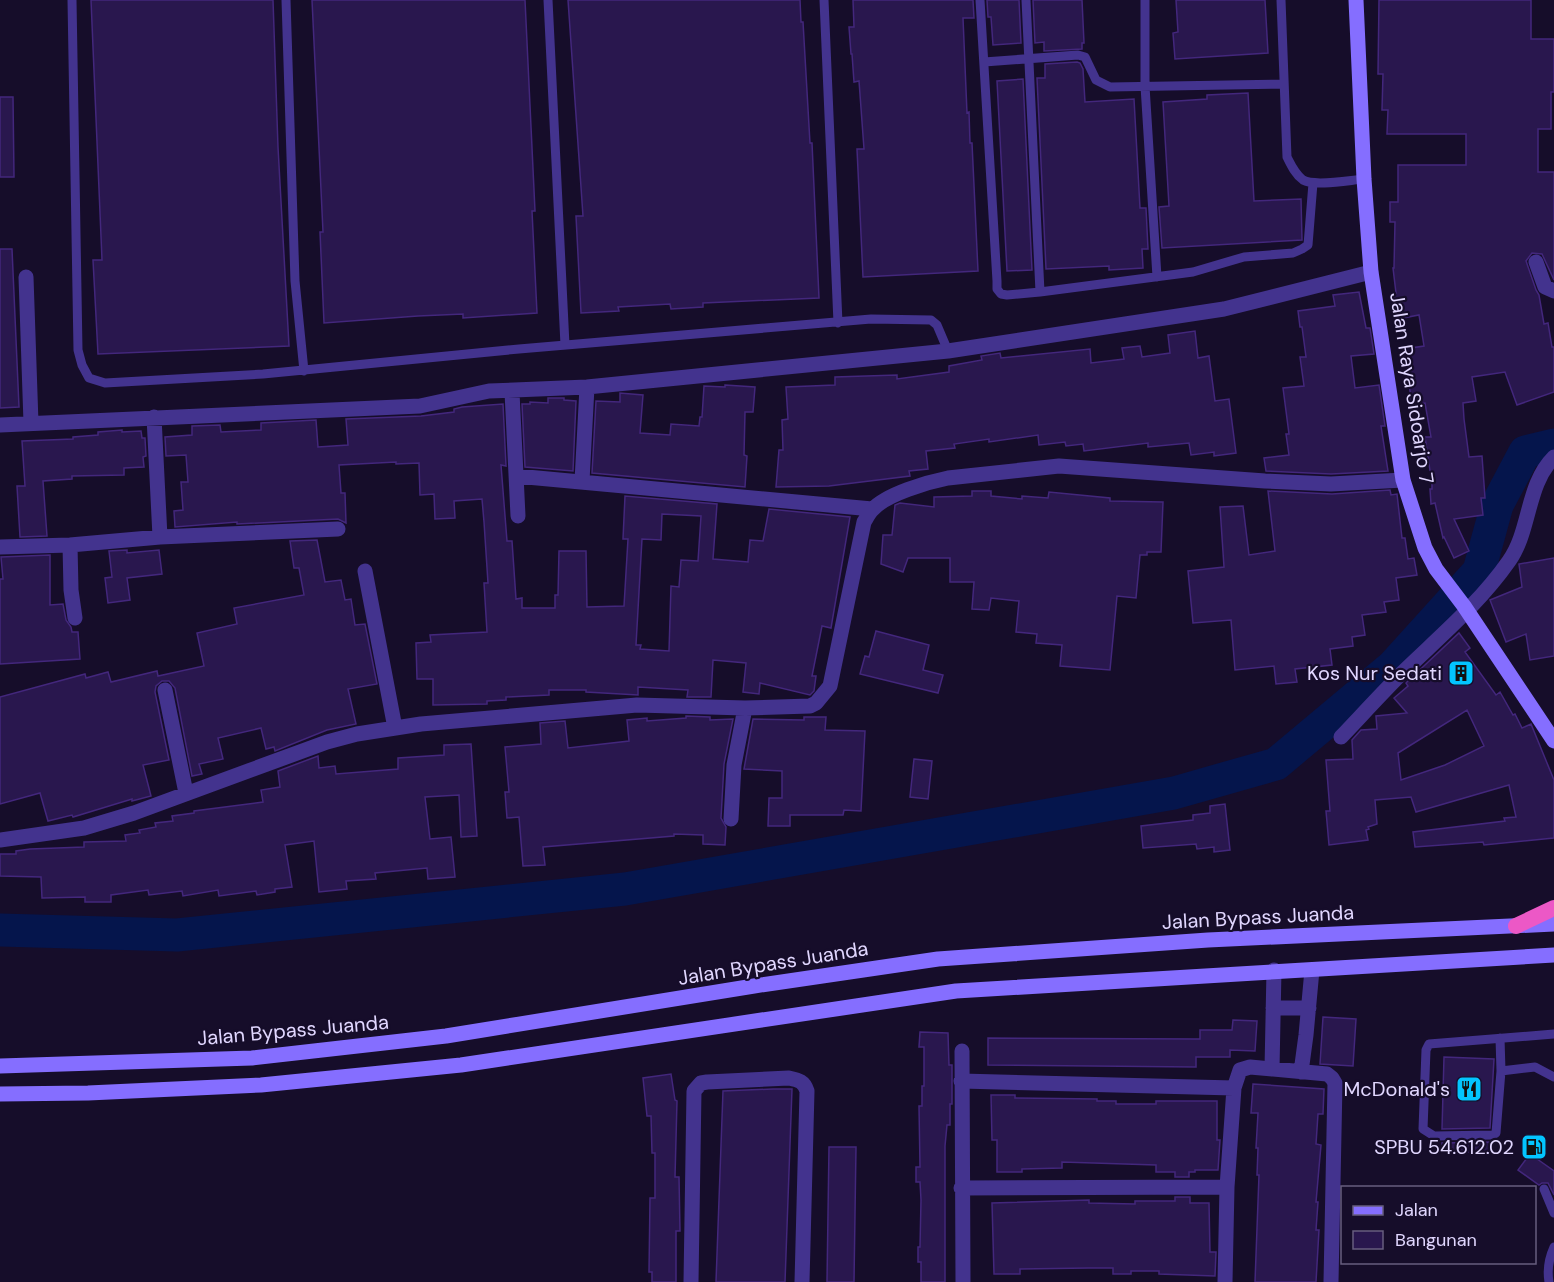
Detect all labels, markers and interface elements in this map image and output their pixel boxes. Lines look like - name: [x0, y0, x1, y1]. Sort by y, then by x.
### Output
- street label: Jalan Raya Sidoarjo 7: [1384, 290, 1440, 486]
- building icon: Kos Nur Sedati: [1446, 658, 1476, 688]
- place label: Kos Nur Sedati: [1307, 660, 1442, 686]
- street label: Jalan Bypass Juanda: [1161, 899, 1355, 935]
- street label: Jalan Bypass Juanda: [676, 935, 870, 991]
- street label: Jalan Bypass Juanda: [196, 1009, 390, 1051]
- restaurant icon: McDonald's: [1454, 1074, 1484, 1104]
- place label: McDonald's: [1344, 1076, 1450, 1102]
- fuel station icon: SPBU 54.612.02: [1519, 1132, 1549, 1162]
- place label: SPBU 54.612.02: [1374, 1134, 1514, 1160]
- legend: [1341, 1186, 1536, 1264]
- text: Jalan: [1395, 1198, 1438, 1222]
- text: Bangunan: [1395, 1228, 1477, 1252]

